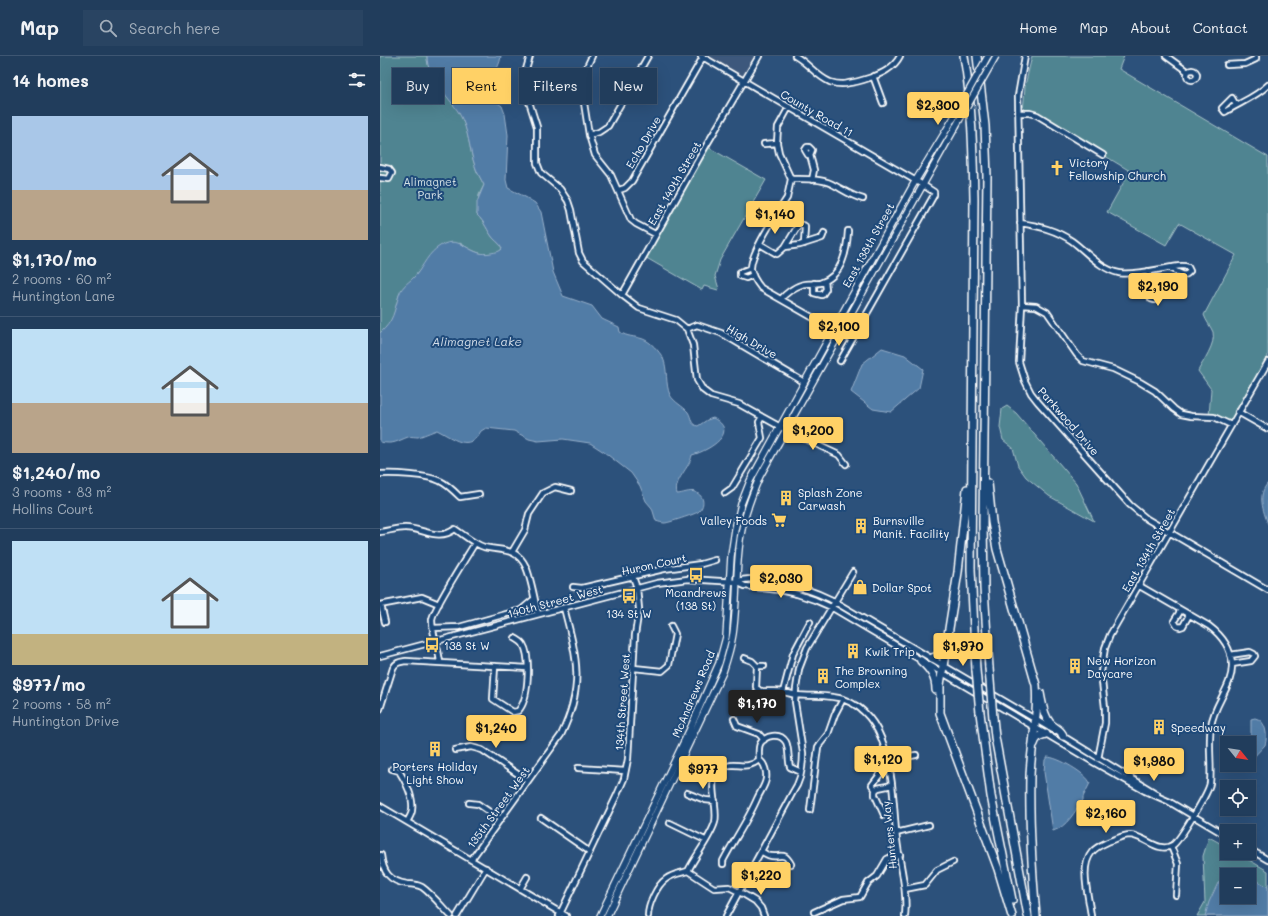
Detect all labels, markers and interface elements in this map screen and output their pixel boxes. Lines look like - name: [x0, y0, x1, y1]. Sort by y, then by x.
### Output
- search box: [83, 10, 363, 46]
- text: Map: [20, 15, 59, 40]
- icon: search: [97, 17, 119, 39]
- text: Search here: [129, 18, 220, 38]
- text: Home: [1019, 18, 1057, 37]
- text: Map: [1079, 18, 1108, 37]
- text: About: [1130, 18, 1171, 37]
- text: Contact: [1193, 18, 1248, 37]
- chip: Buy: [392, 68, 444, 104]
- chip: Rent: [452, 68, 511, 104]
- chip: Filters: [519, 68, 592, 104]
- chip: New: [600, 68, 657, 104]
- text: 14 homes: [12, 69, 89, 91]
- icon: filters: [346, 69, 368, 91]
- street label: County Road 11: [778, 86, 856, 140]
- pin: $2,300: [905, 92, 971, 126]
- text: $2,300: [916, 96, 960, 113]
- street label: Echo Drive: [622, 113, 664, 171]
- street label: East 140th Street: [644, 138, 704, 228]
- icon: home: [154, 142, 226, 214]
- place label: Victory Fellowship Church: [1069, 155, 1166, 183]
- church icon: Victory Fellowship Church: [1048, 159, 1066, 177]
- park label: Alimagnet Park: [403, 174, 457, 202]
- street label: East 138th Street: [839, 200, 898, 290]
- pin: $1,140: [742, 201, 808, 235]
- text: $1,140: [755, 205, 795, 222]
- text: $1,170/mo: [12, 248, 97, 270]
- text: 2 rooms · 60 m²: [12, 270, 111, 287]
- pin: $2,190: [1125, 273, 1191, 307]
- text: $2,190: [1137, 277, 1179, 294]
- text: Huntington Lane: [12, 287, 115, 304]
- pin: $2,100: [806, 313, 872, 347]
- text: $2,100: [818, 317, 860, 334]
- street label: High Drive: [724, 320, 780, 362]
- water label: Alimagnet Lake: [432, 333, 522, 349]
- icon: home: [154, 355, 226, 427]
- street label: Parkwood Drive: [1035, 384, 1103, 459]
- pin: $1,200: [780, 417, 846, 451]
- text: $1,200: [792, 421, 834, 438]
- text: $1,240/mo: [12, 461, 100, 483]
- text: 3 rooms · 83 m²: [12, 483, 111, 500]
- place label: Splash Zone Carwash: [798, 485, 863, 513]
- building icon: Splash Zone Carwash: [777, 489, 795, 507]
- text: Hollins Court: [12, 500, 94, 517]
- street label: East 134th Street: [1118, 505, 1178, 595]
- supermarket icon: Valley Foods: [770, 511, 788, 529]
- place label: Valley Foods: [700, 513, 767, 528]
- place label: Burnsville Manit. Facility: [873, 513, 949, 541]
- building icon: Burnsville Manit. Facility: [852, 517, 870, 535]
- street label: Huron Court: [620, 550, 688, 578]
- pin: $2,030: [748, 565, 814, 599]
- bus stop icon: Mcandrews (138 St): [687, 566, 705, 584]
- icon: home: [154, 567, 226, 639]
- text: $2,030: [759, 569, 803, 586]
- shop icon: Dollar Spot: [851, 578, 869, 596]
- place label: Dollar Spot: [872, 580, 932, 595]
- street label: 140th Street West: [506, 581, 604, 621]
- place label: Mcandrews (138 St): [665, 585, 727, 613]
- bus stop icon: 134 St W: [620, 587, 638, 605]
- place label: 134 St W: [606, 606, 652, 621]
- pin: $1,970: [930, 633, 996, 667]
- bus stop icon: 138 St W: [423, 636, 441, 654]
- text: $1,970: [942, 637, 984, 654]
- place label: 138 St W: [444, 638, 490, 653]
- building icon: Kwik Trip: [844, 642, 862, 660]
- place label: Kwik Trip: [865, 644, 915, 659]
- street label: McAndrews Road: [668, 648, 718, 740]
- street label: 134th Street West: [611, 653, 633, 751]
- place label: New Horizon Daycare: [1087, 653, 1156, 681]
- building icon: New Horizon Daycare: [1066, 657, 1084, 675]
- place label: The Browning Complex: [835, 663, 907, 691]
- building icon: The Browning Complex: [814, 667, 832, 685]
- text: $977/mo: [12, 673, 85, 695]
- pin: $1,170: [724, 690, 790, 724]
- text: $1,170: [737, 694, 777, 711]
- text: 2 rooms · 58 m²: [12, 695, 111, 712]
- text: Huntington Drive: [12, 712, 119, 729]
- pin: $1,240: [463, 715, 529, 749]
- building icon: Speedway: [1150, 718, 1168, 736]
- text: $1,240: [475, 719, 517, 736]
- place label: Speedway: [1171, 720, 1226, 735]
- north arrow: [1220, 736, 1256, 772]
- map controls: [1220, 736, 1256, 904]
- building icon: Porters Holiday Light Show: [426, 740, 444, 758]
- pin: $1,120: [850, 746, 916, 780]
- pin: $1,980: [1121, 748, 1187, 782]
- text: $1,120: [863, 750, 903, 767]
- text: $1,980: [1133, 752, 1175, 769]
- pin: $977: [679, 756, 727, 790]
- place label: Porters Holiday Light Show: [393, 759, 478, 787]
- text: $977: [688, 760, 718, 777]
- street label: 135th Street West: [463, 763, 533, 851]
- button: locate: [1220, 780, 1256, 816]
- street label: Hunters Way: [878, 800, 900, 870]
- pin: $2,160: [1073, 800, 1139, 834]
- text: $2,160: [1085, 804, 1127, 821]
- button: +: [1220, 824, 1256, 860]
- pin: $1,220: [728, 862, 794, 896]
- text: $1,220: [741, 866, 781, 883]
- button: −: [1220, 868, 1256, 904]

